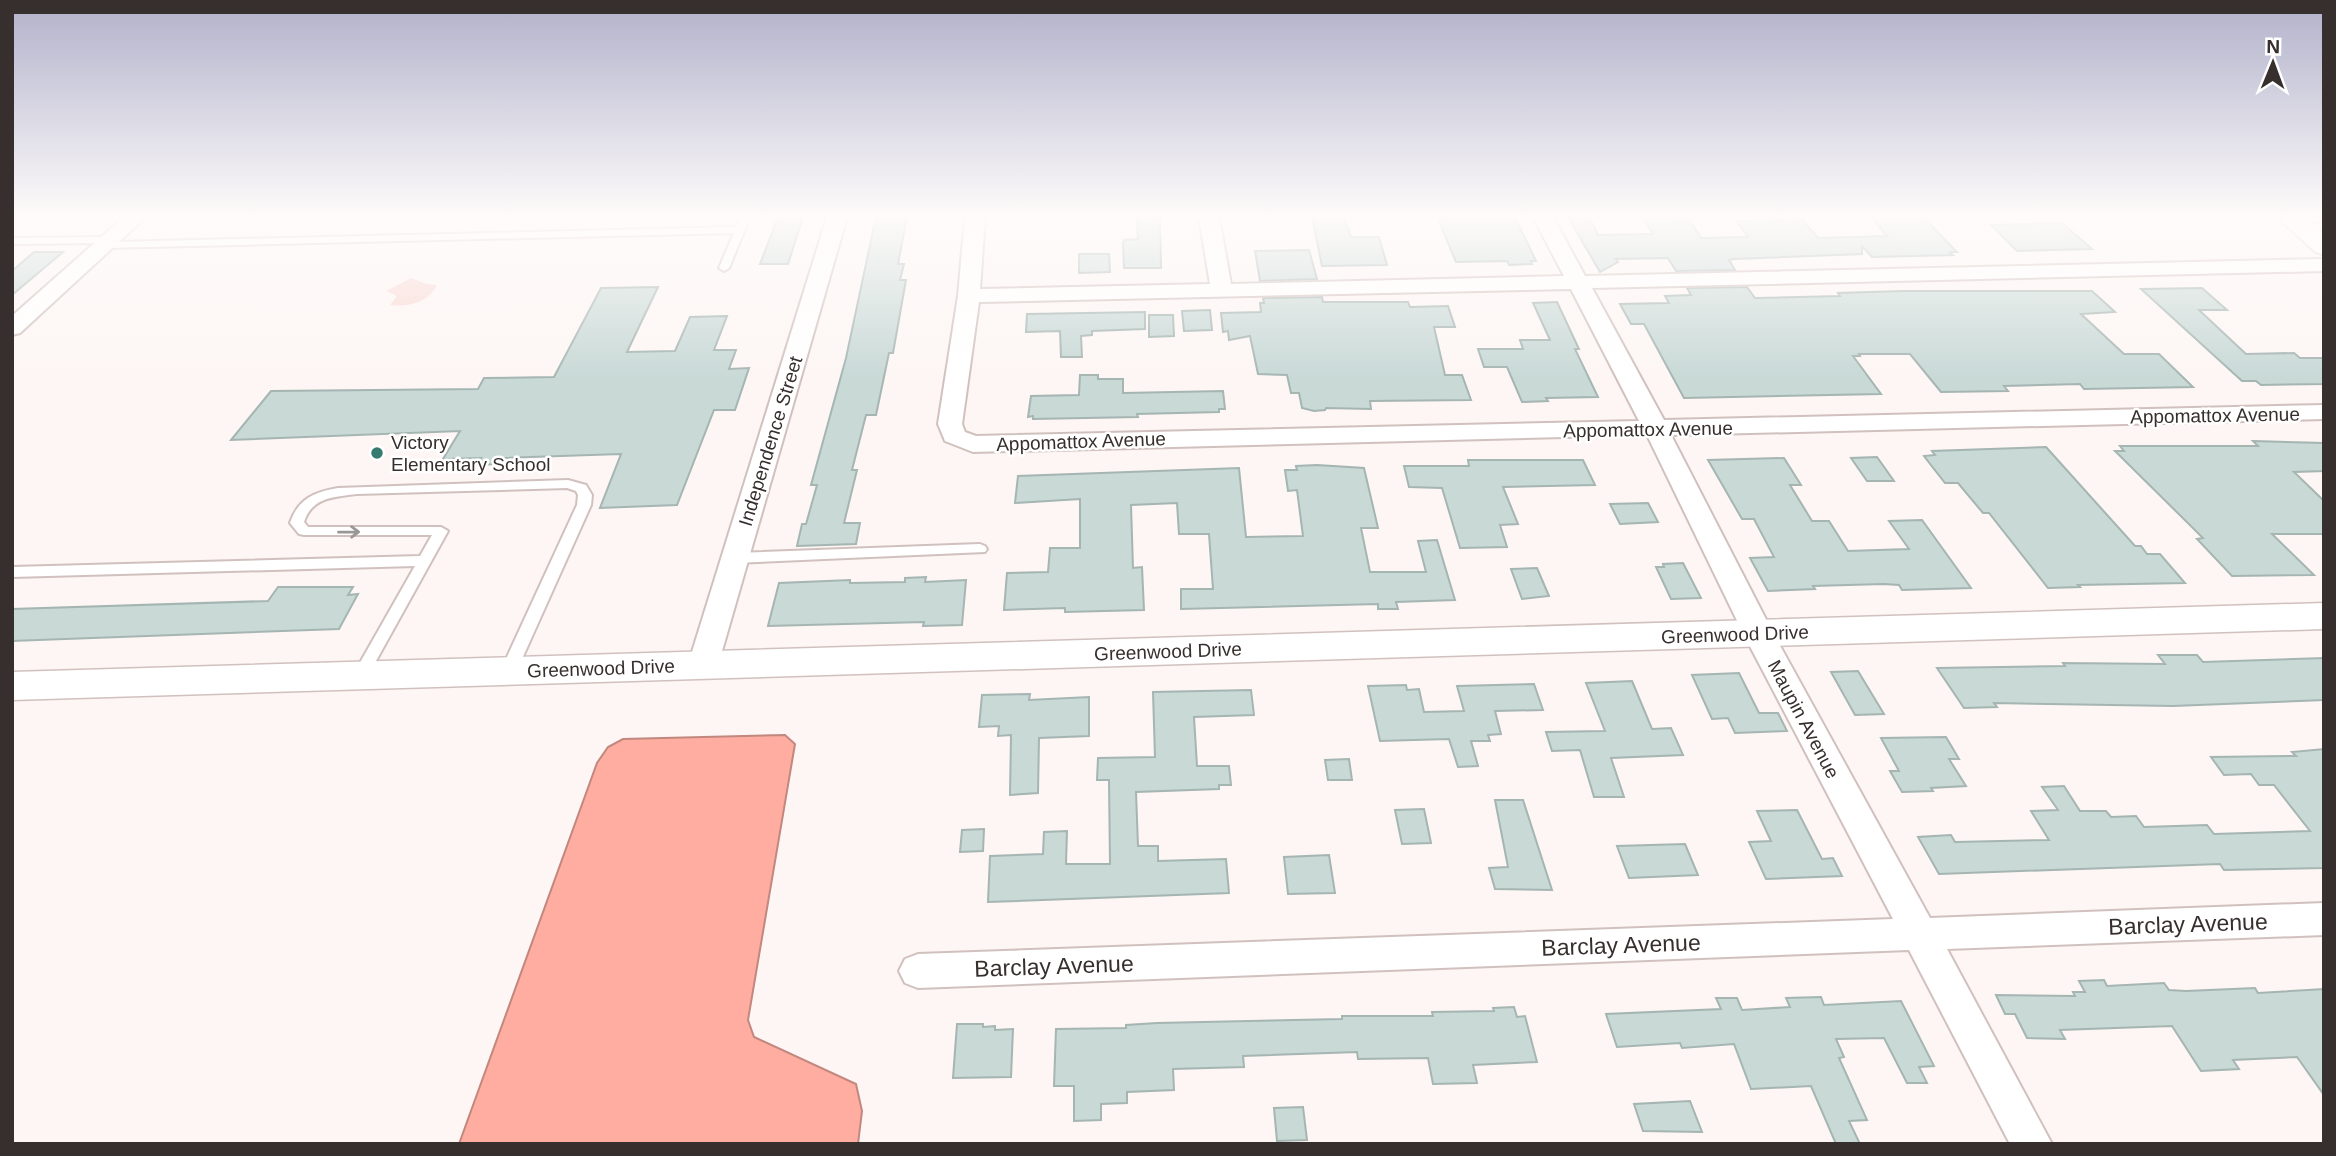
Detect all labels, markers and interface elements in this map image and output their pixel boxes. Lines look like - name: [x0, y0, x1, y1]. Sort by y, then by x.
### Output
- north arrow: [2238, 28, 2308, 98]
- text: N: [2266, 36, 2280, 57]
- street label: Independence Street: [735, 353, 807, 529]
- street label: Appomattox Avenue: [2130, 404, 2300, 427]
- street label: Appomattox Avenue: [1563, 418, 1733, 441]
- street label: Appomattox Avenue: [996, 428, 1166, 455]
- place label: Victory Elementary School: [391, 432, 550, 475]
- marker: Victory Elementary School: [369, 445, 385, 461]
- one-way arrow: [338, 525, 361, 539]
- street label: Greenwood Drive: [1661, 621, 1809, 648]
- street label: Greenwood Drive: [1094, 638, 1242, 665]
- street label: Greenwood Drive: [527, 655, 675, 682]
- street label: Maupin Avenue: [1764, 657, 1843, 782]
- street label: Barclay Avenue: [2108, 908, 2268, 940]
- street label: Barclay Avenue: [1541, 929, 1701, 961]
- street label: Barclay Avenue: [974, 950, 1134, 982]

